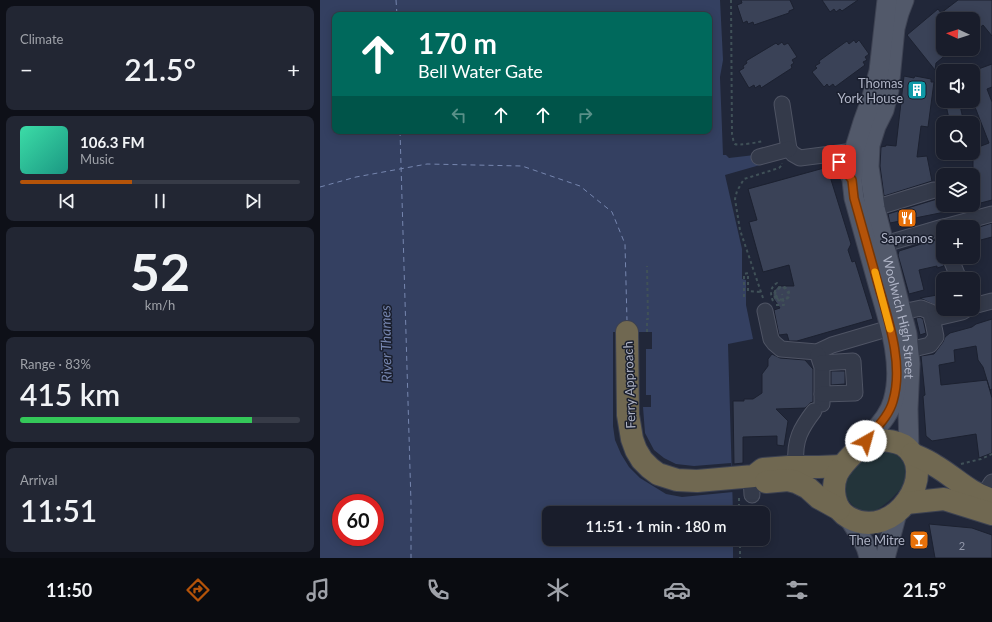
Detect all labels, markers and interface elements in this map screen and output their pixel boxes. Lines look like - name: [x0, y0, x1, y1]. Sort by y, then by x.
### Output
- north arrow: [936, 12, 980, 56]
- map controls: [936, 12, 980, 316]
- text: 170 m: [418, 26, 497, 60]
- icon: ahead: [352, 28, 404, 80]
- text: Climate: [20, 31, 63, 47]
- text: 21.5°: [124, 51, 196, 87]
- text: −: [20, 56, 33, 83]
- text: +: [287, 56, 300, 83]
- text: Bell Water Gate: [418, 60, 543, 82]
- button: sound: [936, 64, 980, 108]
- place label: Thomas York House: [837, 75, 903, 106]
- building icon: Thomas York House: [906, 79, 928, 101]
- icon: left: [448, 104, 470, 126]
- icon: ahead: [490, 104, 512, 126]
- icon: ahead: [532, 104, 554, 126]
- icon: right: [574, 104, 596, 126]
- button: search: [936, 116, 980, 160]
- text: 106.3 FM: [80, 133, 145, 151]
- pin: [822, 145, 856, 179]
- text: Music: [80, 151, 114, 167]
- icon: arrive: [828, 151, 850, 173]
- button: layers: [936, 168, 980, 212]
- icon: previous: [56, 190, 78, 212]
- icon: pause: [149, 190, 171, 212]
- icon: next: [242, 190, 264, 212]
- restaurant icon: Sapranos: [896, 207, 918, 229]
- button: +: [936, 220, 980, 264]
- place label: Sapranos: [881, 230, 933, 246]
- text: 52: [130, 240, 190, 302]
- street label: Woolwich High Street: [879, 254, 918, 380]
- button: −: [936, 272, 980, 316]
- text: km/h: [145, 297, 175, 313]
- water label: River Thames: [376, 305, 395, 383]
- street label: Ferry Approach: [619, 341, 639, 429]
- text: Range · 83%: [20, 356, 91, 372]
- text: 415 km: [20, 376, 120, 412]
- position arrow: [845, 420, 887, 462]
- text: Arrival: [20, 472, 57, 488]
- text: 11:51: [20, 492, 97, 528]
- speed limit sign: 60: [332, 494, 384, 546]
- text: 11:51 · 1 min · 180 m: [586, 517, 726, 535]
- bar icon: The Mitre: [908, 529, 930, 551]
- place label: The Mitre: [849, 532, 905, 548]
- house number: 2: [959, 539, 965, 552]
- icon: directions: [184, 576, 212, 604]
- icon: music: [304, 576, 332, 604]
- icon: phone: [424, 576, 452, 604]
- icon: climate: [544, 576, 572, 604]
- icon: car: [663, 576, 691, 604]
- icon: filters: [783, 576, 811, 604]
- text: 11:50: [46, 579, 92, 601]
- text: 21.5°: [903, 579, 946, 601]

